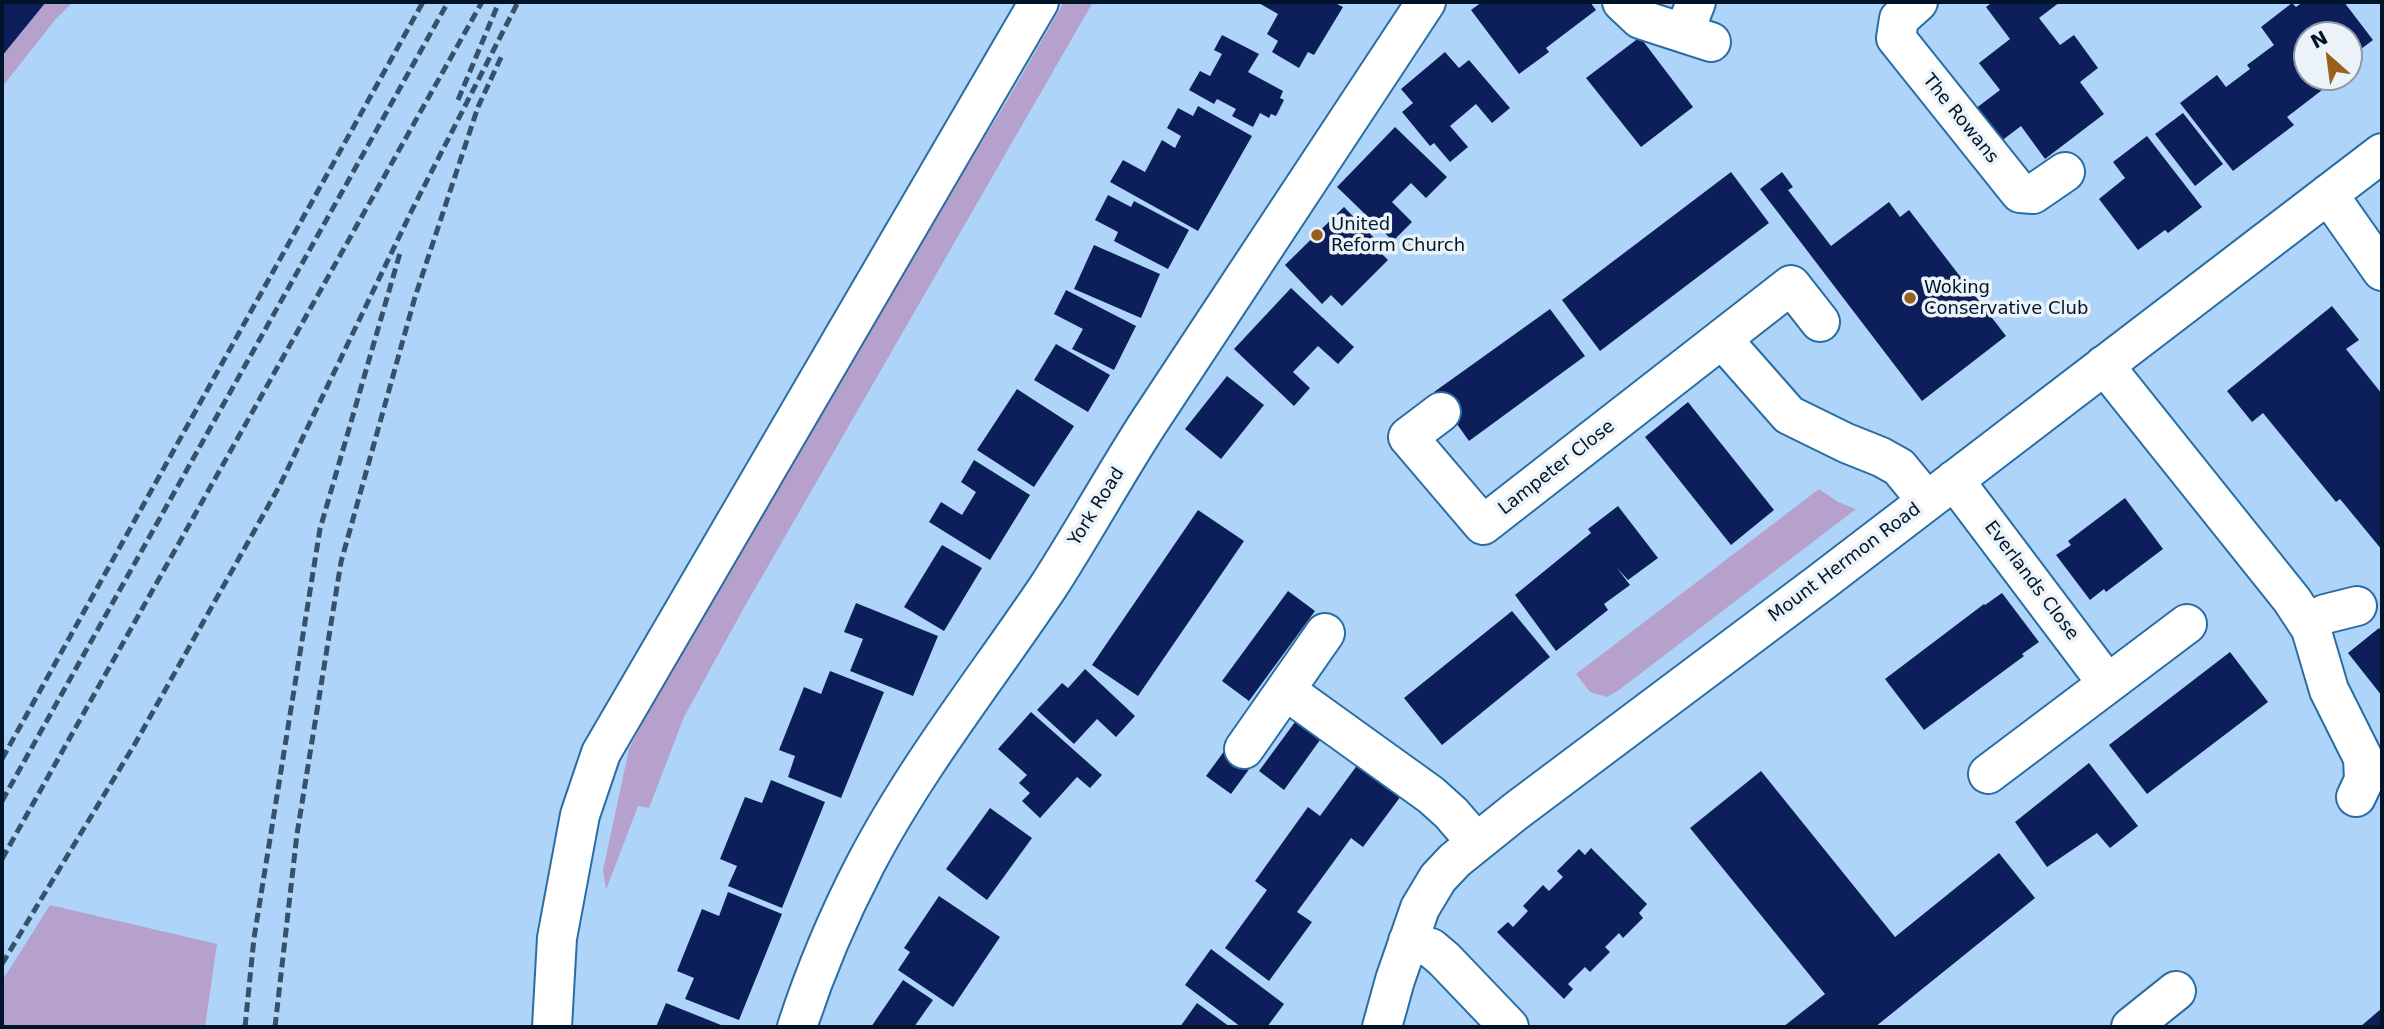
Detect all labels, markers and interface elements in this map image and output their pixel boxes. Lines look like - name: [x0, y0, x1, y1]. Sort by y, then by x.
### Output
- north arrow: [2293, 21, 2363, 91]
- text: N: [2307, 26, 2331, 53]
- street label: The Rowans: [1917, 70, 2003, 168]
- place label: United Reform Church: [1331, 214, 1465, 256]
- marker: United Reform Church: [1309, 227, 1325, 243]
- place label: Woking Conservative Club: [1924, 277, 2088, 320]
- marker: Woking Conservative Club: [1902, 290, 1918, 306]
- street label: Lampeter Close: [1495, 416, 1619, 520]
- street label: York Road: [1064, 464, 1130, 550]
- street label: Mount Hermon Road: [1765, 499, 1925, 627]
- street label: Everlands Close: [1979, 517, 2083, 645]

